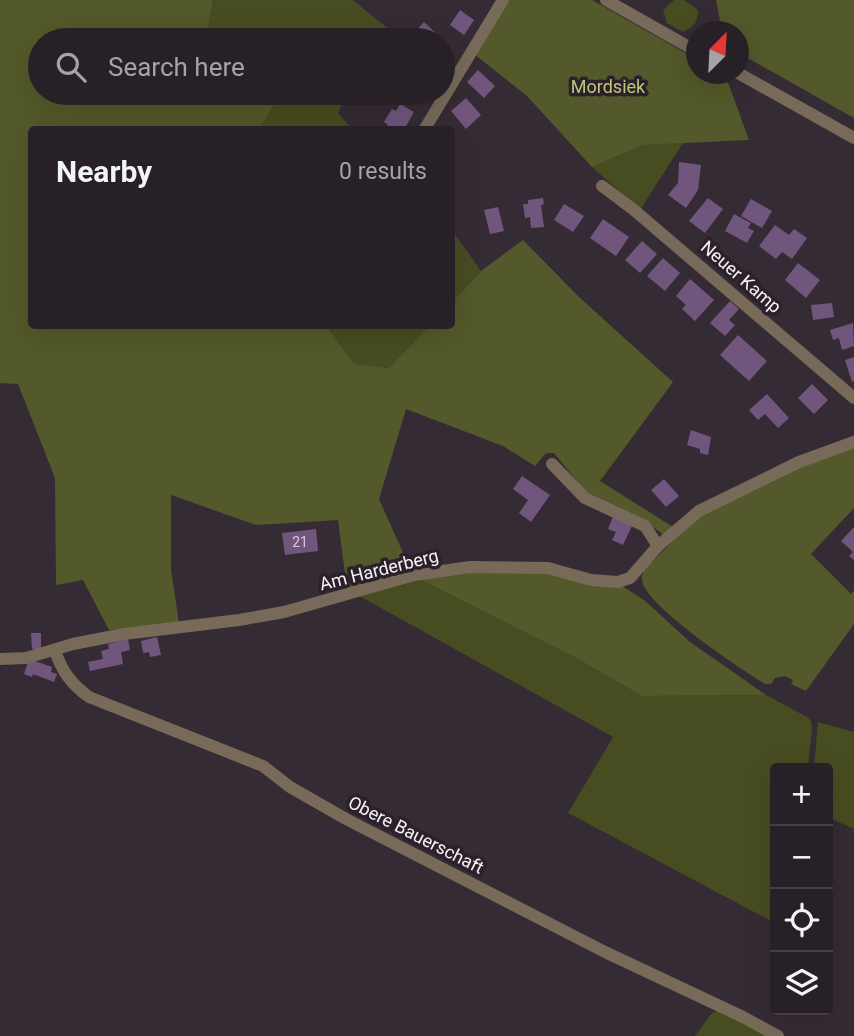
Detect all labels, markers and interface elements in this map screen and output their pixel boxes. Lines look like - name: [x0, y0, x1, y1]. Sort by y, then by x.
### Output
- north arrow: [686, 21, 749, 84]
- search box: [28, 28, 455, 105]
- icon: search: [52, 48, 90, 86]
- text: Search here: [108, 52, 245, 82]
- park label: Mordsiek: [571, 76, 646, 97]
- text: Nearby: [56, 154, 152, 189]
- text: 0 results: [339, 158, 427, 185]
- street label: Neuer Kamp: [697, 236, 786, 317]
- house number: 21: [292, 534, 308, 550]
- street label: Am Harderberg: [317, 545, 441, 594]
- map controls: [770, 763, 833, 1015]
- button: +: [770, 763, 833, 826]
- street label: Obere Bauerschaft: [345, 791, 488, 878]
- button: −: [770, 826, 833, 889]
- button: locate: [770, 889, 833, 952]
- button: layers: [770, 952, 833, 1015]

